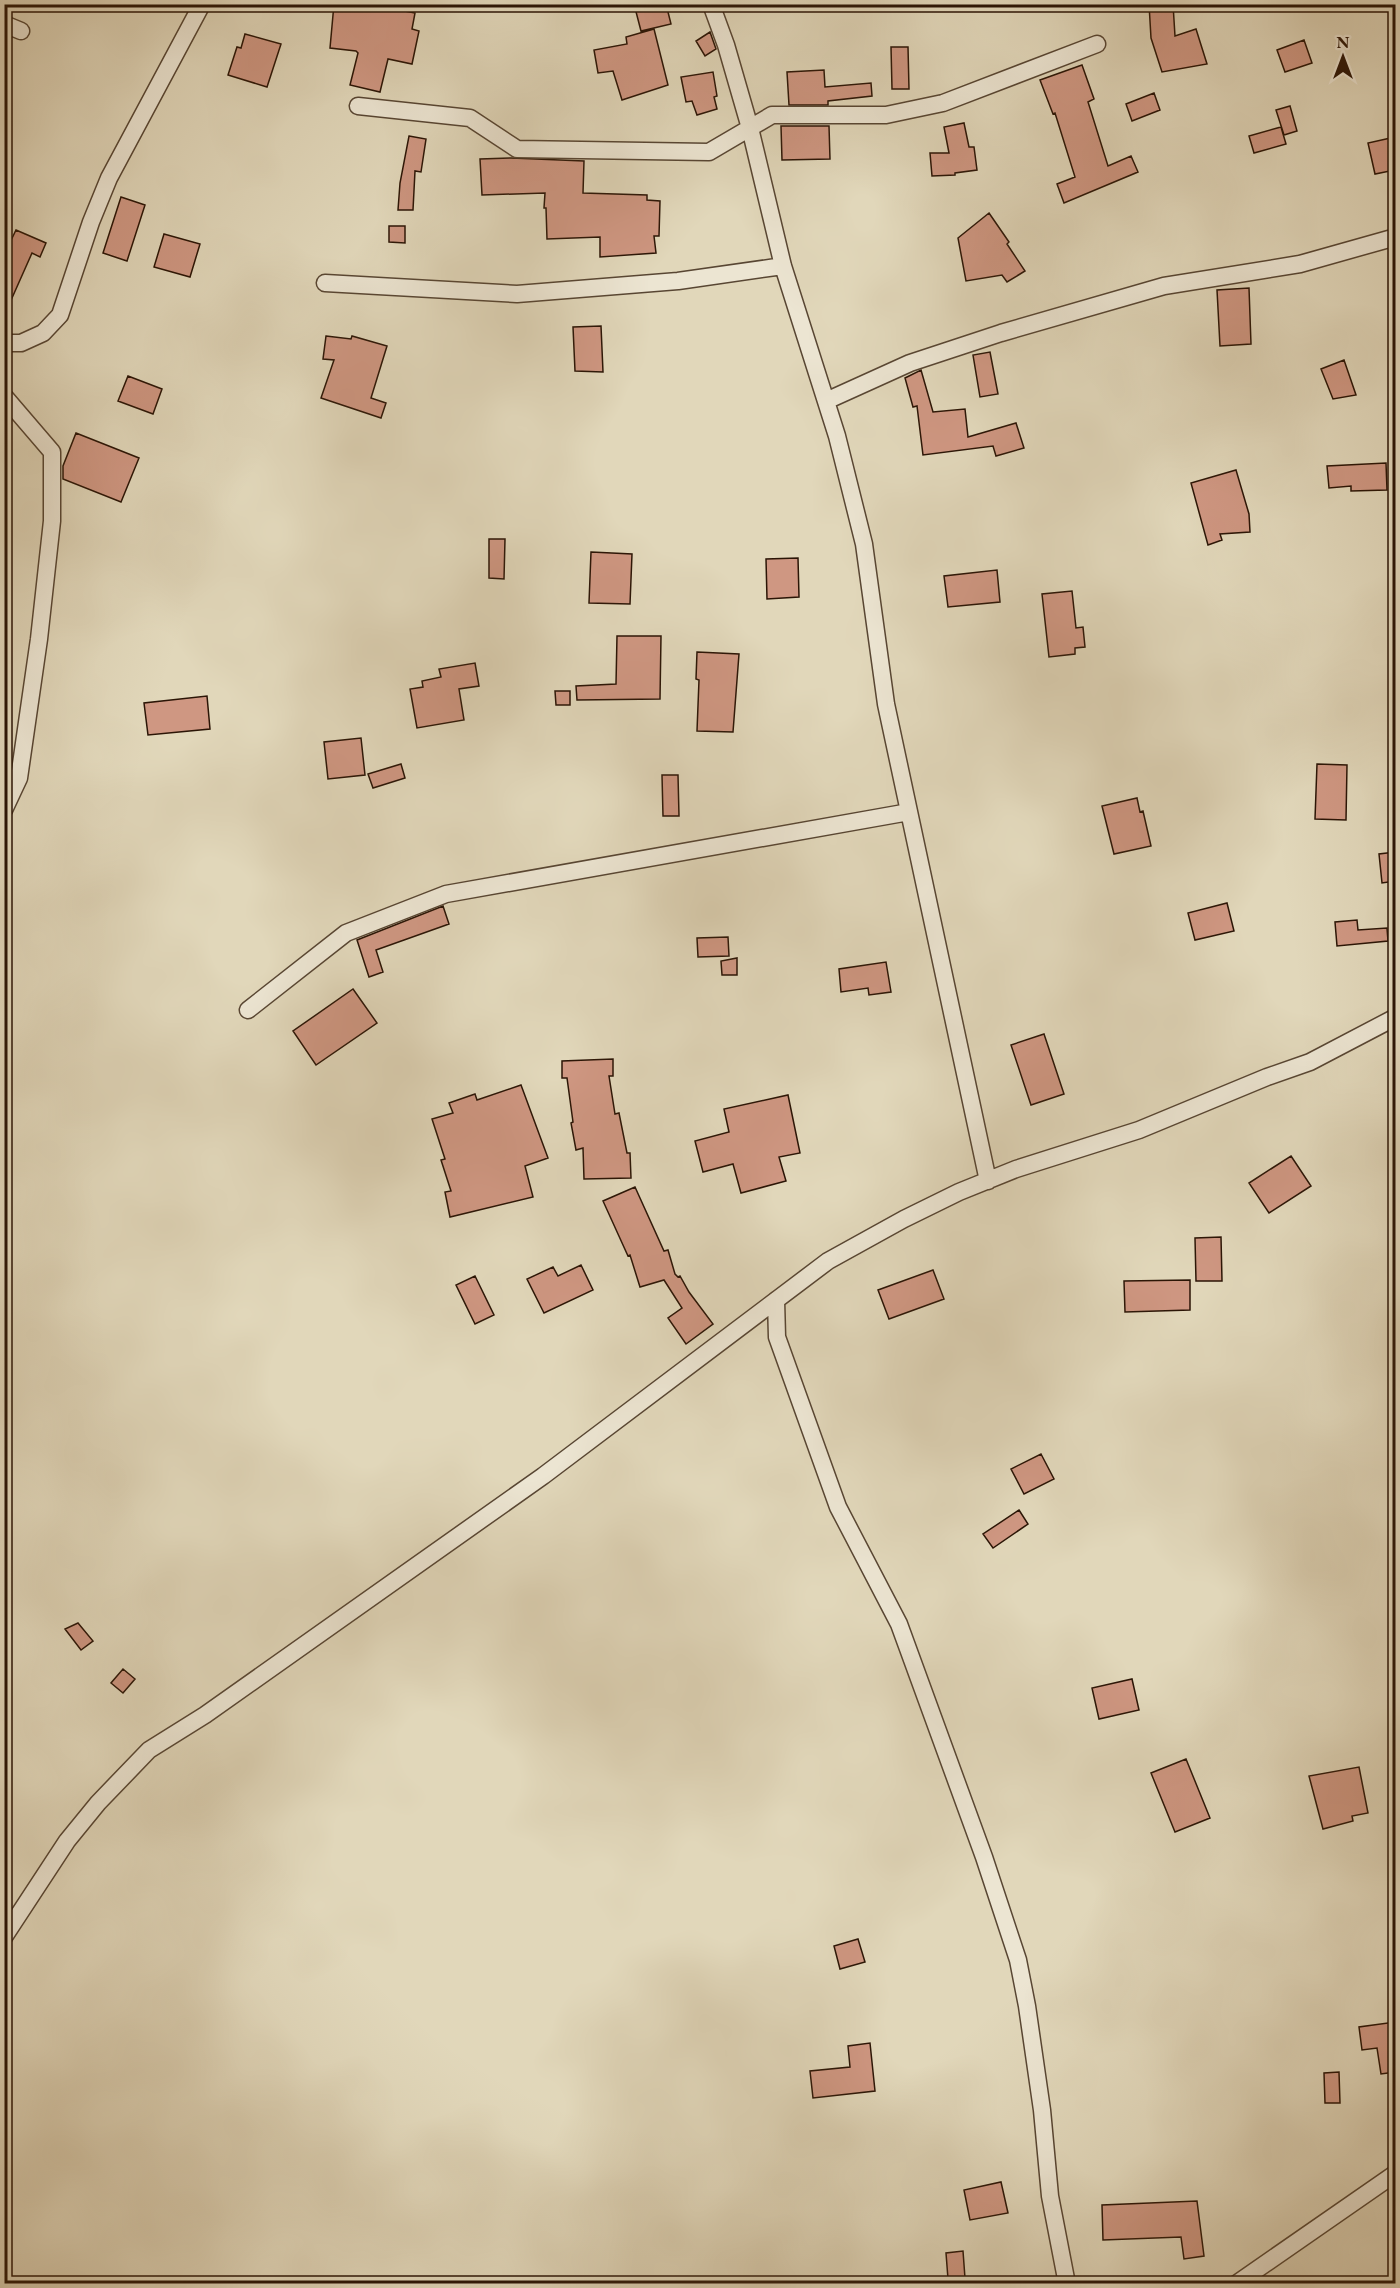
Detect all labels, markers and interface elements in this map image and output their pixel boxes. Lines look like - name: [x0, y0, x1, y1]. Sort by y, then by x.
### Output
- north arrow: [1313, 27, 1373, 87]
- text: N: [1337, 32, 1350, 53]

